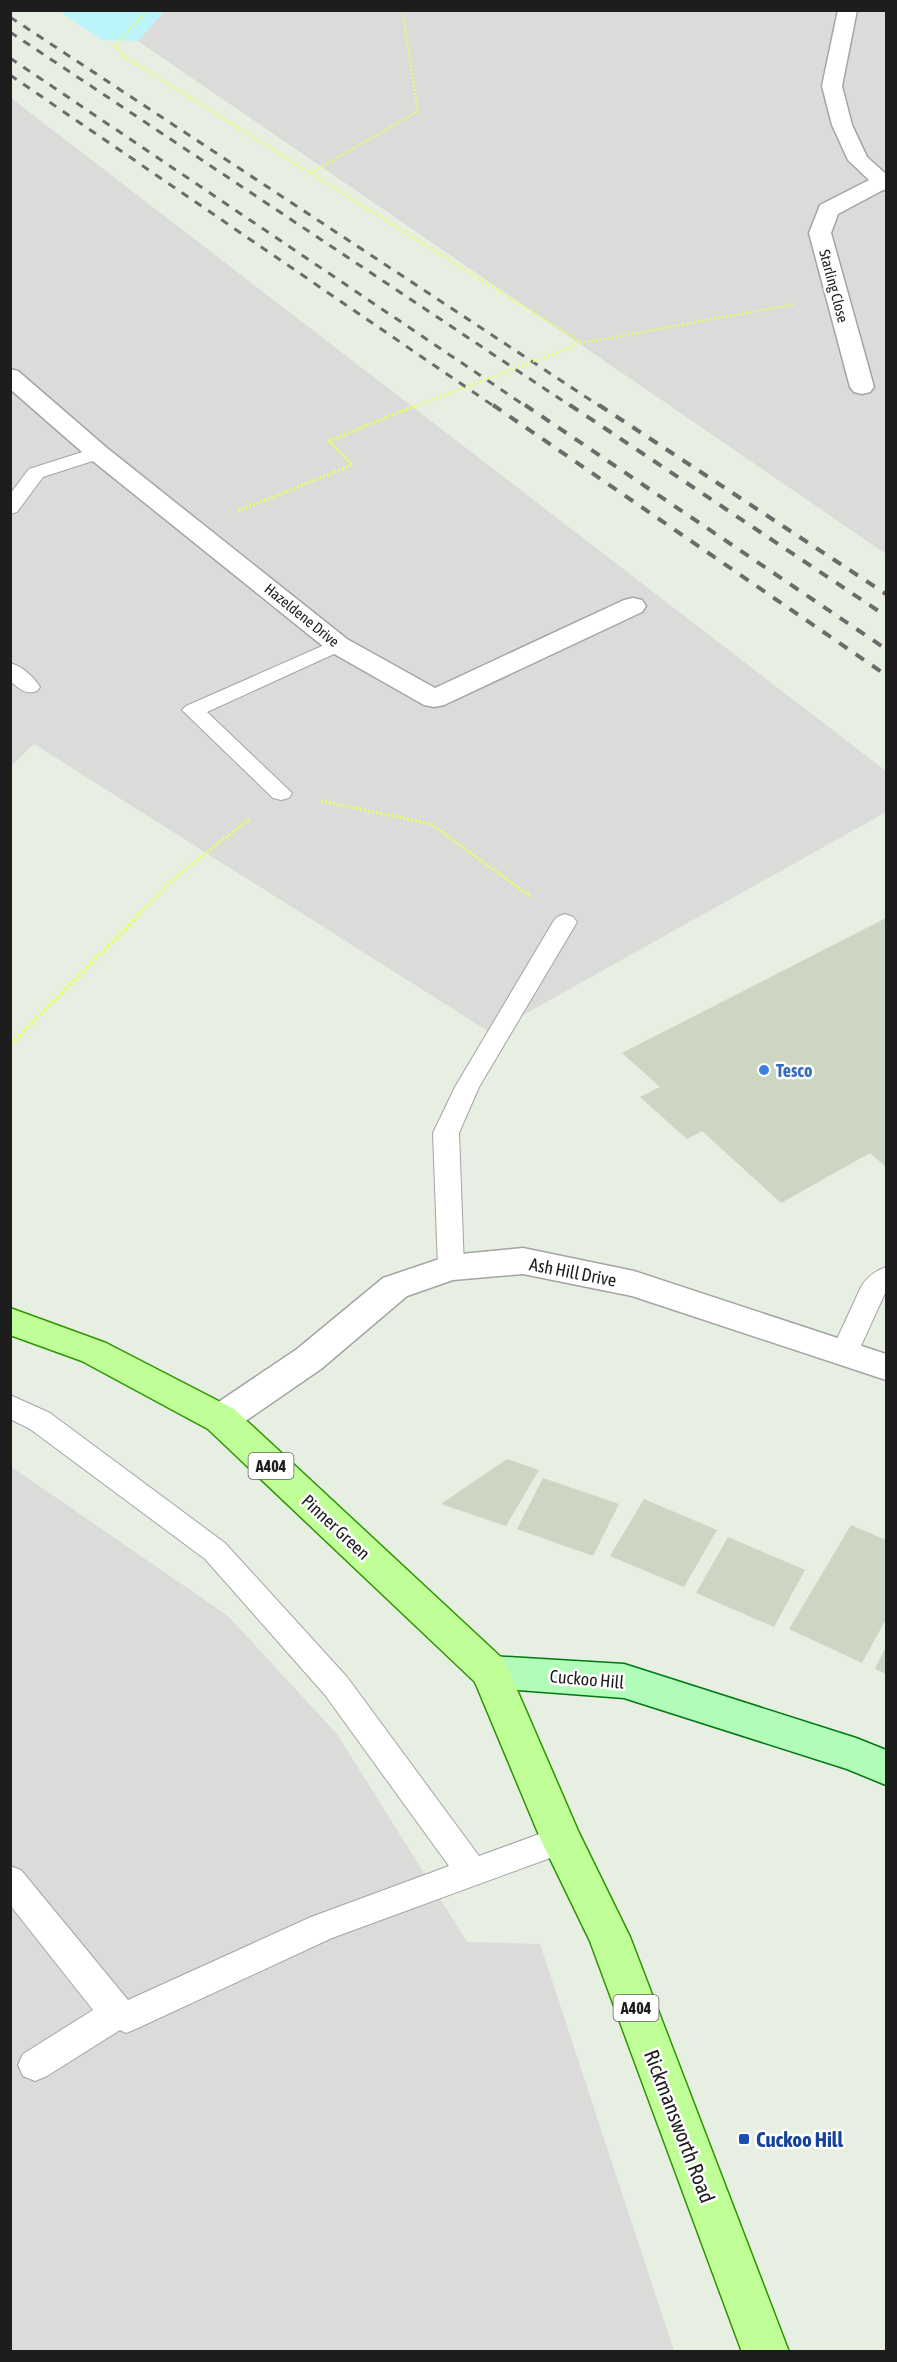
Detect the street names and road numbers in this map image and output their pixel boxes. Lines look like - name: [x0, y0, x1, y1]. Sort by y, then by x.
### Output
- street label: Starling Close: [816, 248, 852, 325]
- street label: Hazeldene Drive: [261, 580, 343, 650]
- street label: Ash Hill Drive: [528, 1253, 618, 1291]
- road number: A404: [248, 1453, 294, 1479]
- street label: Pinner Green: [297, 1490, 375, 1564]
- street label: Cuckoo Hill: [549, 1665, 625, 1693]
- road number: A404: [614, 1995, 658, 2021]
- street label: Rickmansworth Road: [640, 2046, 720, 2206]

